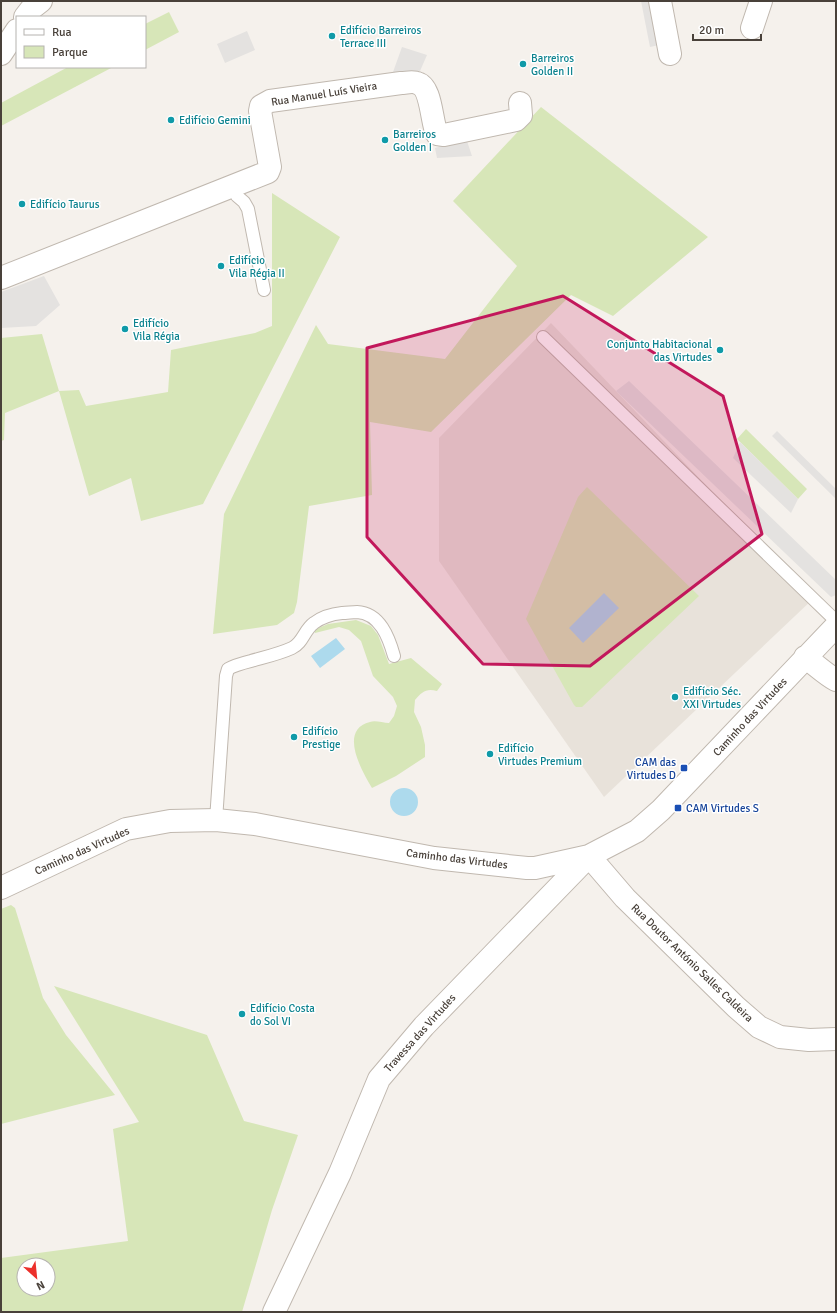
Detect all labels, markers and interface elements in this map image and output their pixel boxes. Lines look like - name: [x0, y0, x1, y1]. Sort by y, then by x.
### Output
- legend: [16, 16, 146, 68]
- scale bar: [693, 16, 761, 42]
- text: 20 m: [699, 23, 724, 38]
- place label: Edifício Barreiros Terrace III: [340, 24, 422, 50]
- text: Rua: [52, 25, 72, 40]
- marker: Edifício Barreiros Terrace III: [327, 31, 337, 41]
- text: Parque: [52, 45, 88, 60]
- place label: Barreiros Golden II: [531, 52, 574, 78]
- marker: Barreiros Golden II: [518, 59, 528, 69]
- street label: Rua Manuel Luís Vieira: [270, 79, 378, 109]
- place label: Edifício Gemini: [179, 114, 251, 127]
- marker: Edifício Gemini: [166, 115, 176, 125]
- place label: Barreiros Golden I: [393, 128, 436, 154]
- marker: Barreiros Golden I: [380, 135, 390, 145]
- place label: Edifício Taurus: [30, 198, 100, 211]
- marker: Edifício Taurus: [17, 199, 27, 209]
- place label: Edifício Vila Régia II: [229, 254, 285, 280]
- marker: Edifício Vila Régia II: [216, 261, 226, 271]
- place label: Edifício Vila Régia: [133, 317, 180, 343]
- marker: Edifício Vila Régia: [120, 324, 130, 334]
- place label: Conjunto Habitacional das Virtudes: [607, 338, 712, 364]
- marker: Conjunto Habitacional das Virtudes: [715, 345, 725, 355]
- street label: Caminho das Virtudes: [710, 675, 790, 759]
- place label: Edifício Séc. XXI Virtudes: [683, 685, 741, 711]
- marker: Edifício Séc. XXI Virtudes: [670, 692, 680, 702]
- place label: Edifício Prestige: [302, 725, 340, 751]
- marker: Edifício Prestige: [289, 732, 299, 742]
- place label: Edifício Virtudes Premium: [498, 742, 582, 768]
- marker: Edifício Virtudes Premium: [485, 749, 495, 759]
- place label: CAM das Virtudes D: [627, 756, 676, 782]
- marker: CAM das Virtudes D: [679, 763, 689, 773]
- place label: CAM Virtudes S: [686, 802, 759, 815]
- marker: CAM Virtudes S: [673, 803, 683, 813]
- street label: Caminho das Virtudes: [33, 824, 132, 878]
- street label: Caminho das Virtudes: [405, 846, 509, 872]
- street label: Rua Doutor António Salles Caldeira: [628, 901, 756, 1025]
- street label: Travessa das Virtudes: [382, 991, 459, 1075]
- place label: Edifício Costa do Sol VI: [250, 1002, 315, 1028]
- marker: Edifício Costa do Sol VI: [237, 1009, 247, 1019]
- north arrow: [16, 1257, 56, 1297]
- text: N: [34, 1278, 47, 1293]

